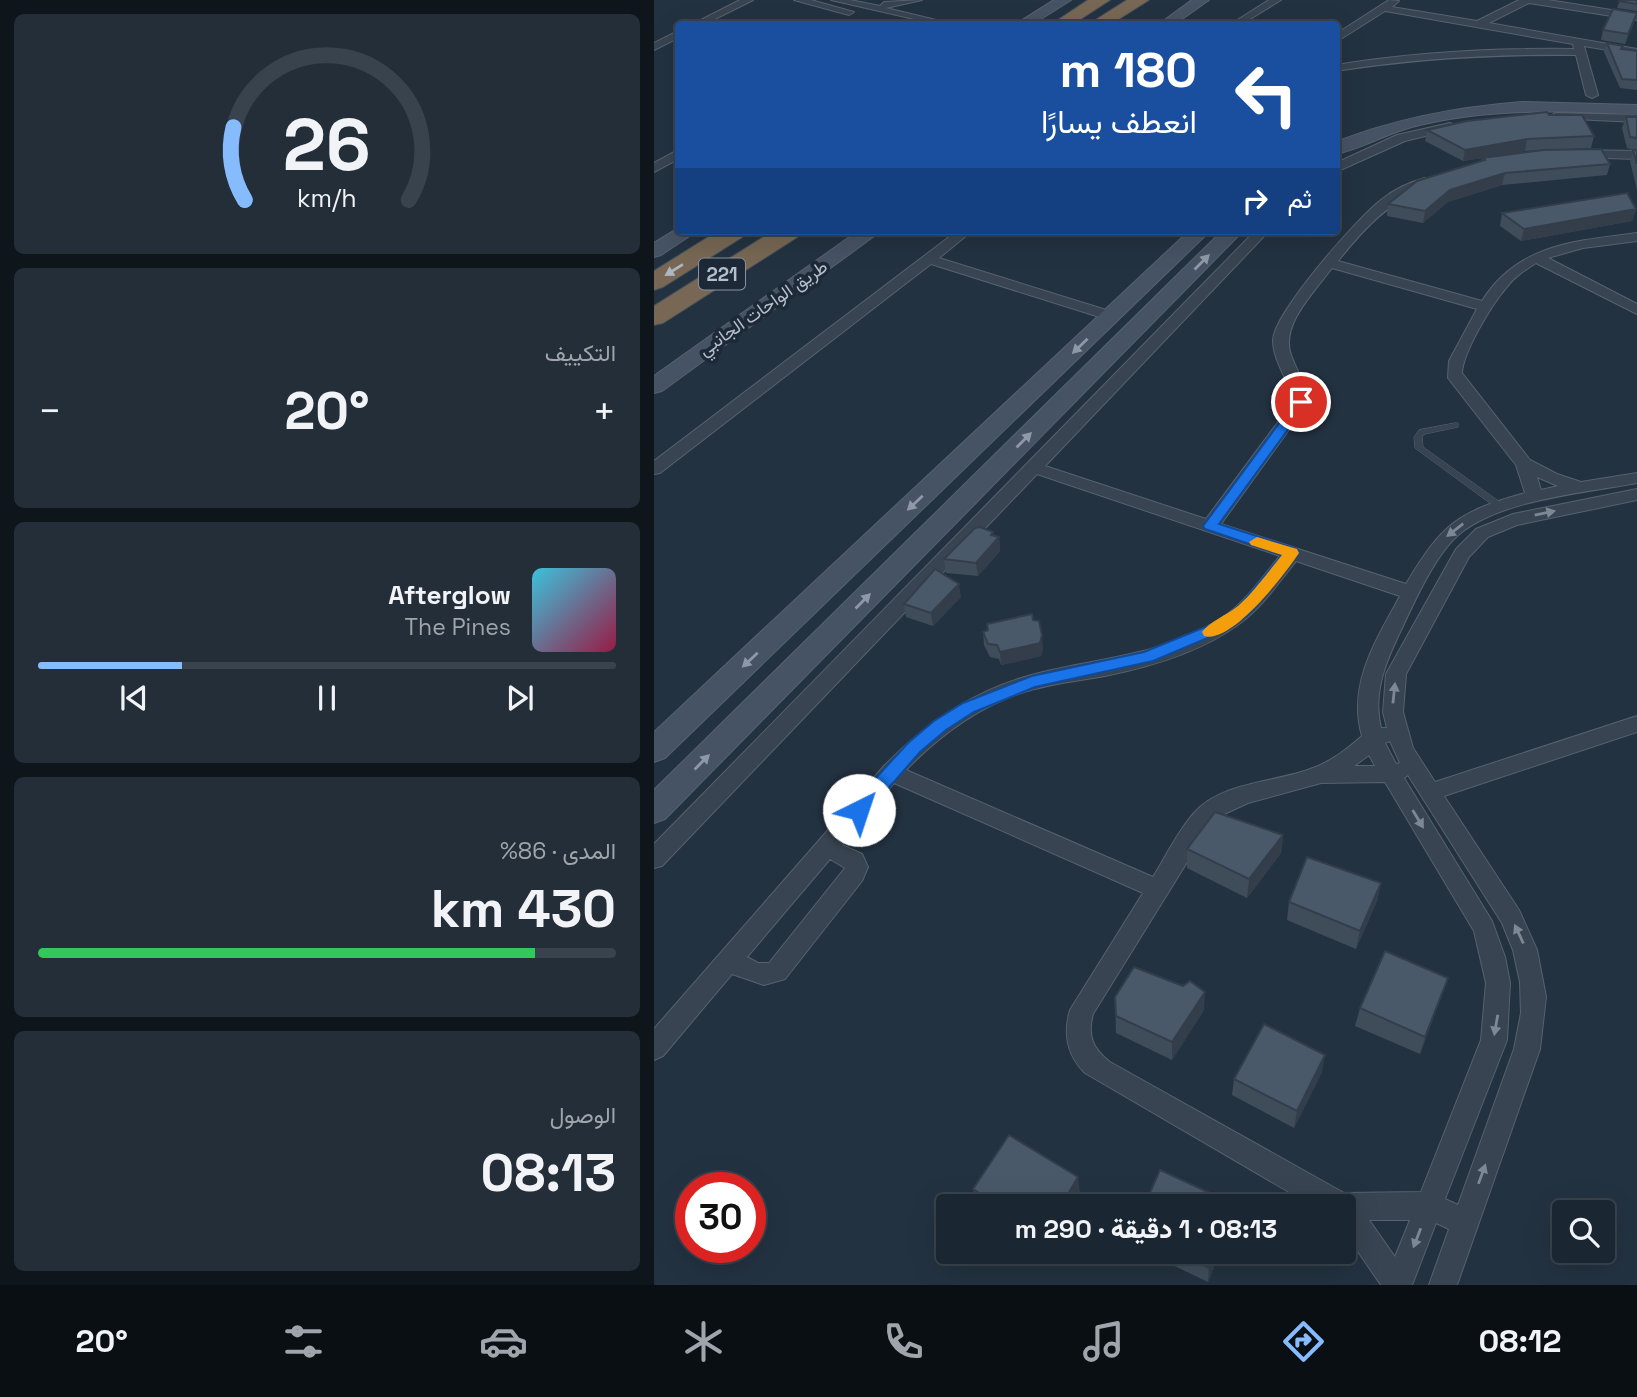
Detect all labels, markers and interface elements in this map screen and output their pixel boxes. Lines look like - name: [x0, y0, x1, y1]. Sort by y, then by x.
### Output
- text: 180 m: [1059, 39, 1197, 101]
- icon: left: [1221, 49, 1312, 140]
- text: 26: [283, 98, 371, 191]
- text: انعطف يسارًا: [1041, 102, 1197, 142]
- text: km/h: [297, 182, 357, 214]
- icon: right: [1236, 182, 1274, 220]
- text: ثم: [1288, 182, 1312, 216]
- street label: طريق الواحات الجانبي: [694, 254, 834, 364]
- one-way arrow: [1194, 254, 1210, 271]
- road number: 221: [699, 258, 745, 290]
- one-way arrow: [664, 263, 683, 276]
- text: التكييف: [545, 338, 616, 368]
- one-way arrow: [1072, 338, 1089, 354]
- pin: [1271, 372, 1331, 432]
- text: 20°: [284, 378, 370, 444]
- icon: arrive: [1282, 383, 1320, 421]
- text: −: [38, 387, 62, 435]
- text: +: [592, 387, 616, 435]
- one-way arrow: [1016, 432, 1033, 449]
- one-way arrow: [907, 495, 924, 511]
- one-way arrow: [1534, 508, 1556, 519]
- one-way arrow: [1446, 523, 1464, 537]
- text: Afterglow: [388, 578, 511, 612]
- one-way arrow: [855, 593, 871, 610]
- text: The Pines: [405, 612, 511, 642]
- one-way arrow: [742, 651, 759, 667]
- icon: previous: [115, 679, 153, 717]
- icon: pause: [308, 679, 346, 717]
- icon: next: [501, 679, 539, 717]
- one-way arrow: [1389, 682, 1400, 704]
- one-way arrow: [694, 753, 711, 770]
- position arrow: [822, 773, 896, 847]
- one-way arrow: [1412, 809, 1424, 828]
- text: المدى · 86%: [500, 836, 616, 866]
- text: 430 km: [431, 876, 616, 942]
- one-way arrow: [1513, 923, 1524, 944]
- one-way arrow: [1490, 1014, 1501, 1036]
- text: الوصول: [550, 1100, 616, 1130]
- text: 08:13: [480, 1140, 616, 1206]
- one-way arrow: [1477, 1164, 1488, 1185]
- speed limit sign: 30: [675, 1172, 766, 1263]
- map controls: [1552, 1200, 1615, 1263]
- button: search: [1552, 1200, 1615, 1263]
- text: 08:13 · 1 دقيقة · 290 m: [1015, 1212, 1277, 1246]
- one-way arrow: [1411, 1228, 1422, 1249]
- icon: filters: [279, 1317, 328, 1366]
- icon: car: [479, 1317, 528, 1366]
- icon: climate: [679, 1317, 728, 1366]
- icon: phone: [879, 1317, 928, 1366]
- icon: music: [1079, 1317, 1128, 1366]
- icon: directions: [1279, 1317, 1328, 1366]
- text: 20°: [76, 1321, 128, 1361]
- text: 08:12: [1479, 1321, 1562, 1361]

